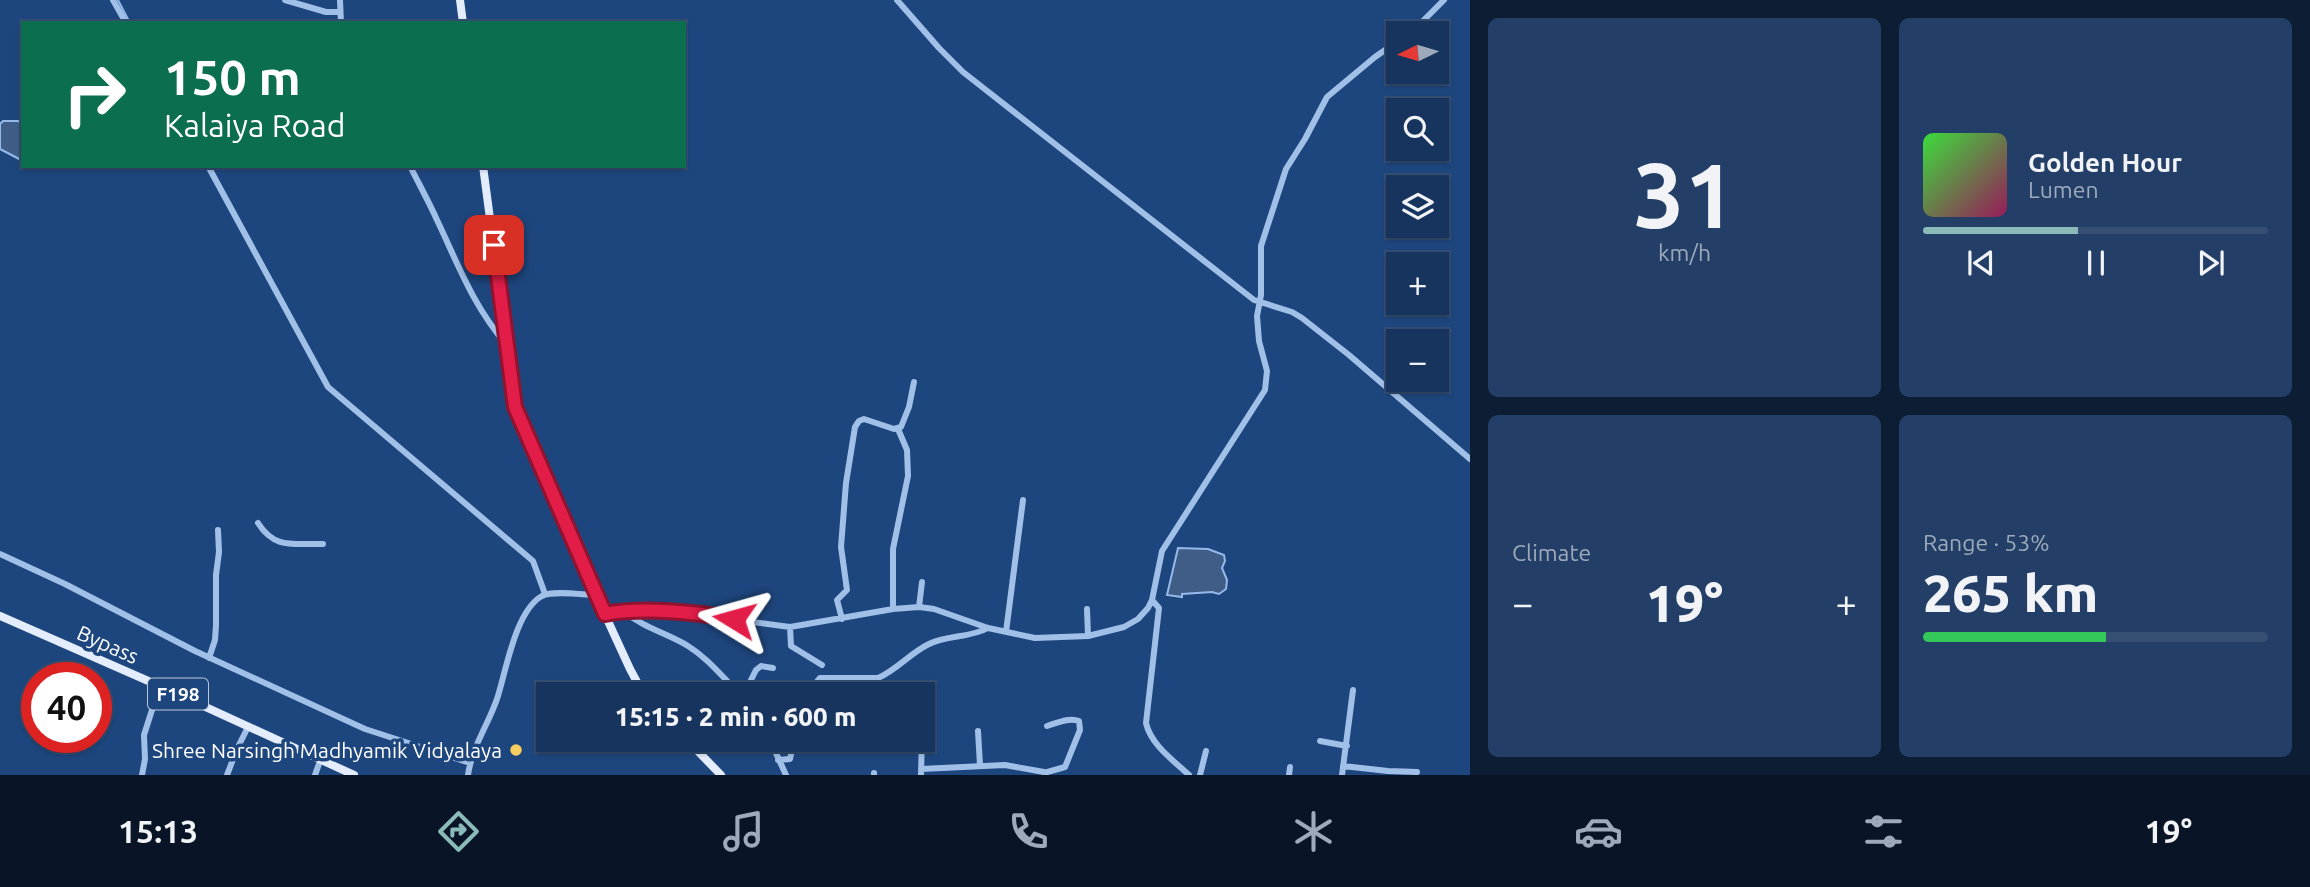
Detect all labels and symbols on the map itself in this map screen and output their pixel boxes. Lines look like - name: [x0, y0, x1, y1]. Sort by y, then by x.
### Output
- north arrow: [1386, 21, 1449, 84]
- pin: [464, 215, 524, 275]
- position arrow: [697, 582, 771, 656]
- street label: Bypass: [74, 620, 142, 668]
- speed limit sign: 40: [21, 662, 112, 753]
- road number: F198: [148, 678, 208, 709]
- place label: Shree Narsingh Madhyamik Vidyalaya: [152, 738, 502, 762]
- marker: Shree Narsingh Madhyamik Vidyalaya: [508, 742, 524, 758]

